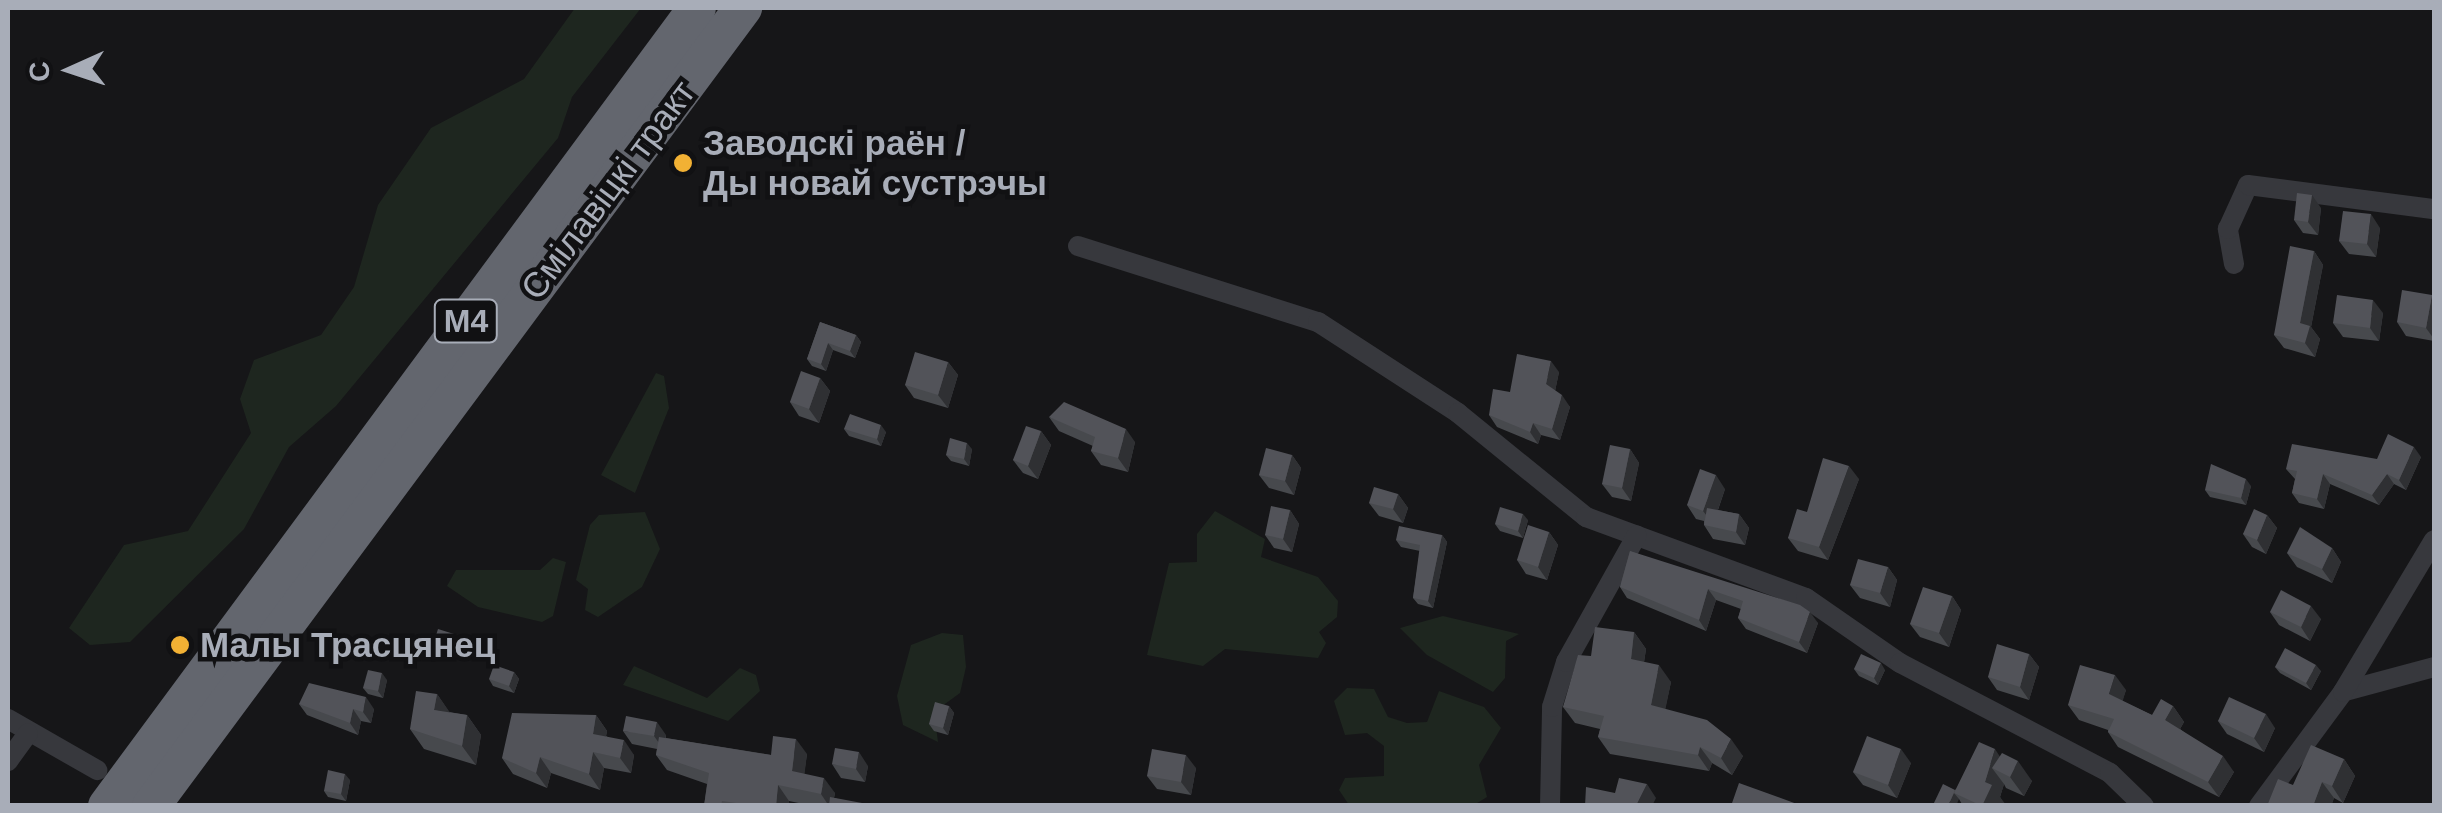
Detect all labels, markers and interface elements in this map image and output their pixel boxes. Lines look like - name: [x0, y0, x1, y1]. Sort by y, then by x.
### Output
- north arrow: [20, 20, 120, 120]
- text: С: [24, 61, 56, 83]
- street label: Смілавіцкі тракт: [512, 72, 704, 308]
- place label: Заводскі раён / Ды новай сустрэчы: [703, 122, 1047, 204]
- marker: Заводскі раён / Ды новай сустрэчы: [672, 152, 694, 174]
- road number: М4: [434, 294, 498, 348]
- place label: Малы Трасцянец: [200, 624, 495, 666]
- marker: Малы Трасцянец: [169, 634, 191, 656]

